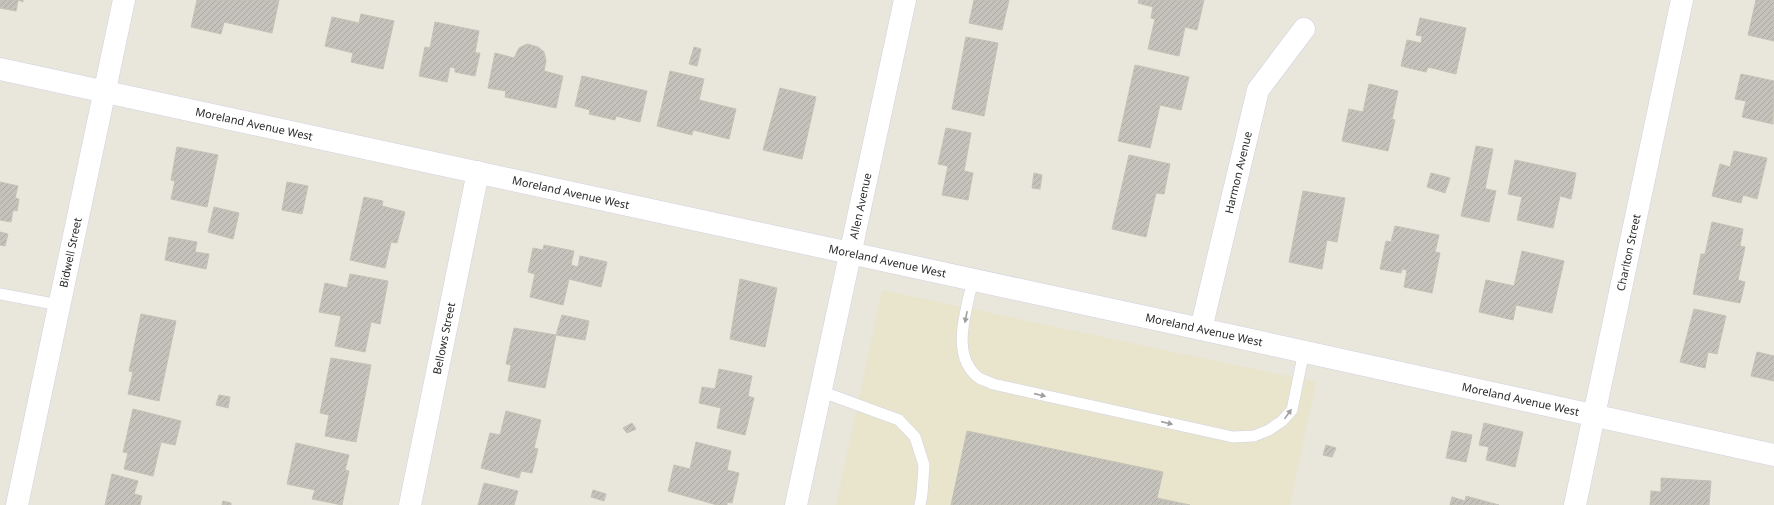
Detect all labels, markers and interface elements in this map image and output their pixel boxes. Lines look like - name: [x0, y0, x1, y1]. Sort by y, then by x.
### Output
- street label: Moreland Avenue West: [194, 104, 314, 144]
- street label: Harmon Avenue: [1221, 130, 1255, 215]
- street label: Allen Avenue: [846, 171, 875, 240]
- street label: Moreland Avenue West: [511, 172, 631, 212]
- street label: Charlton Street: [1613, 213, 1643, 292]
- street label: Bidwell Street: [55, 216, 85, 289]
- street label: Moreland Avenue West: [827, 241, 948, 281]
- street label: Bellows Street: [429, 301, 458, 376]
- street label: Moreland Avenue West: [1144, 309, 1264, 349]
- one-way arrow: [962, 311, 968, 324]
- street label: Moreland Avenue West: [1461, 379, 1581, 419]
- one-way arrow: [1034, 392, 1047, 398]
- one-way arrow: [1284, 408, 1292, 419]
- one-way arrow: [1161, 420, 1173, 426]

